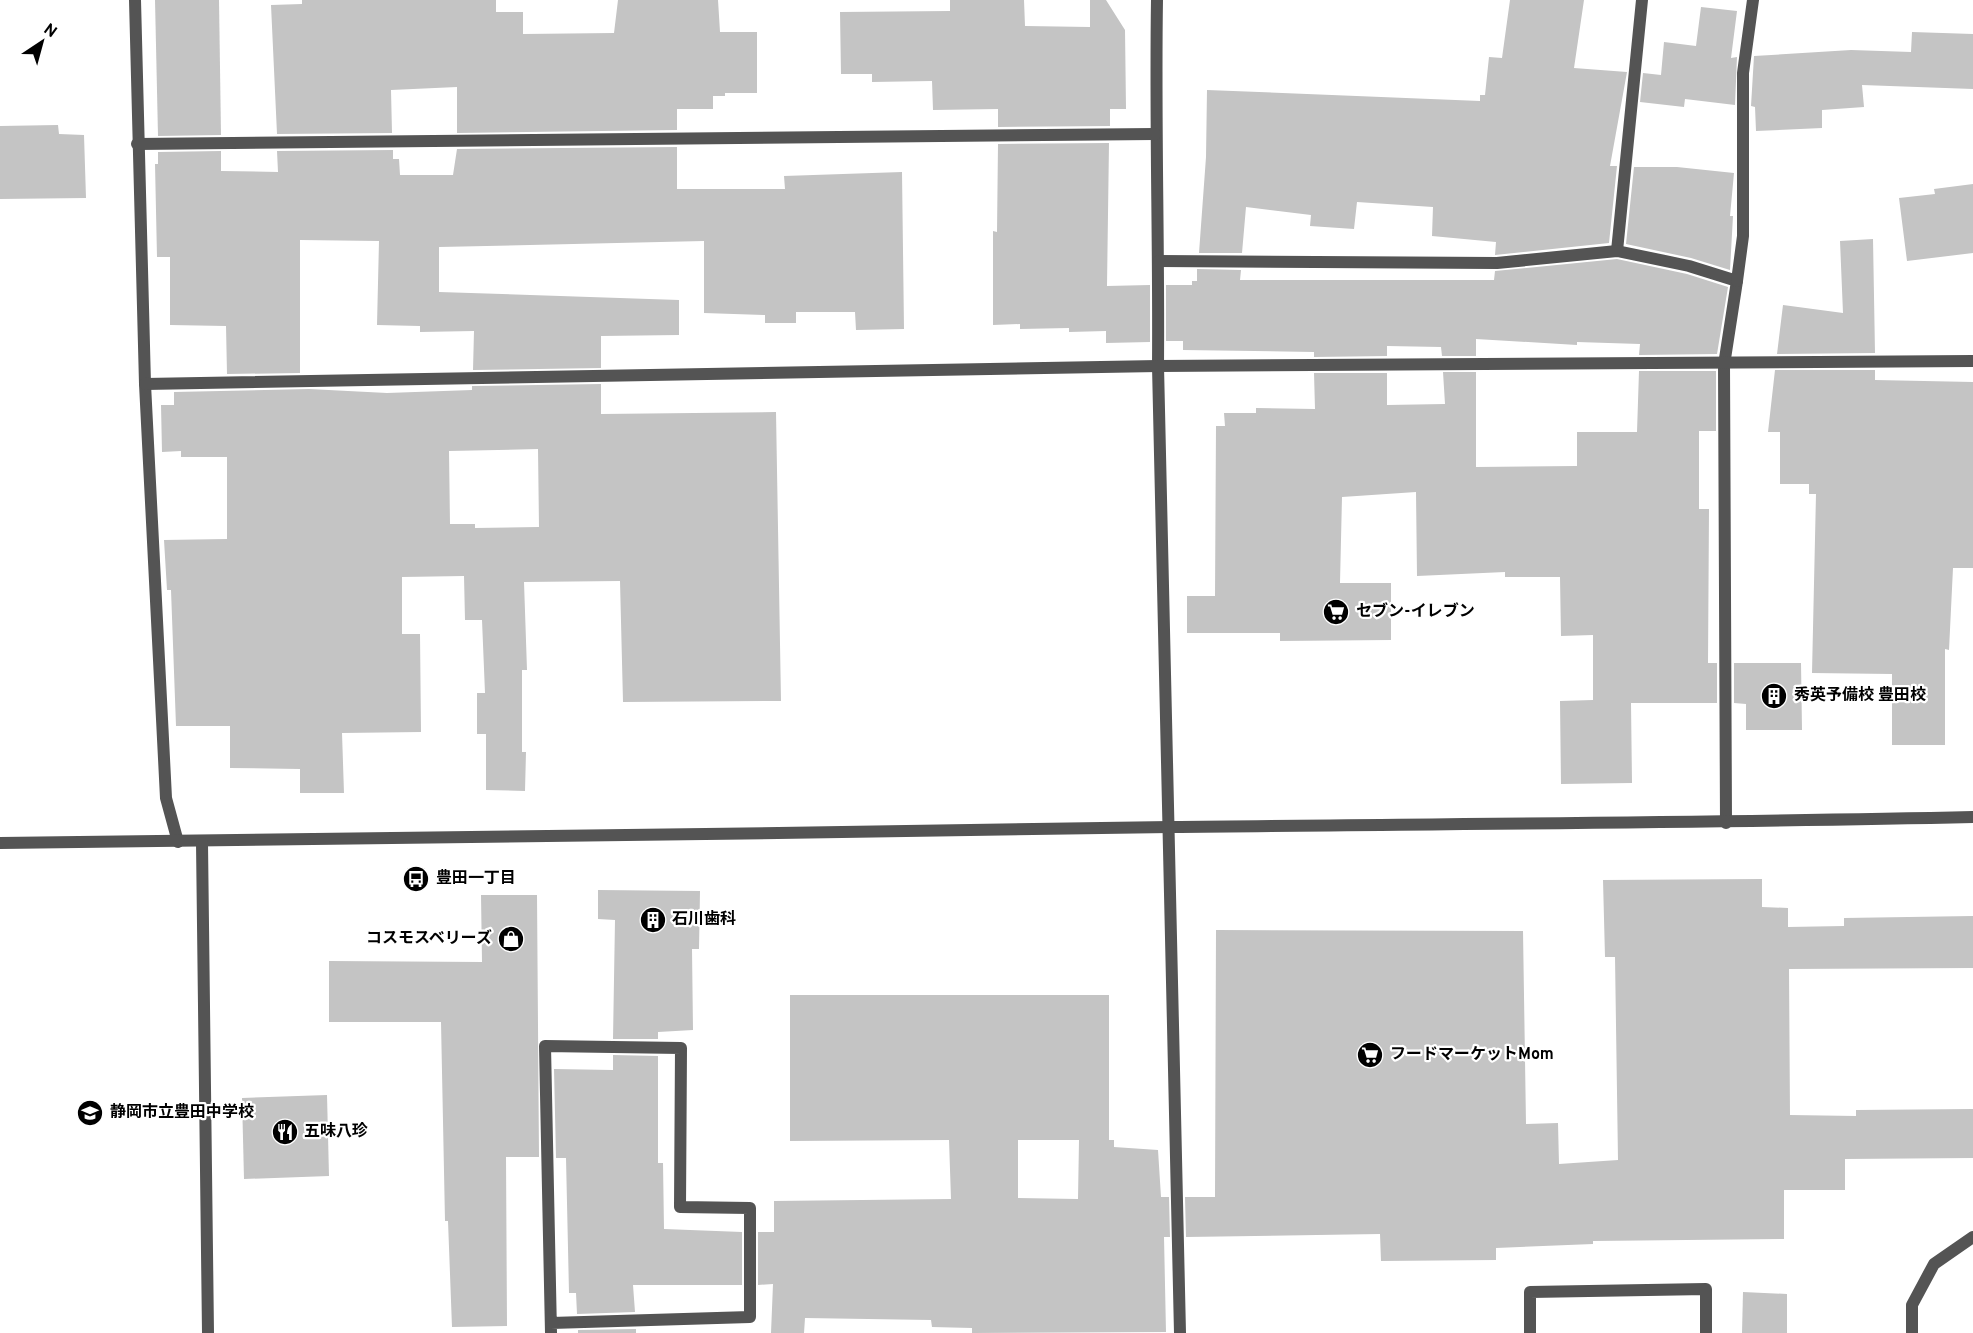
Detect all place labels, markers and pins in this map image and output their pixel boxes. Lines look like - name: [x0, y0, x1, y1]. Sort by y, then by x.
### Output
- supermarket icon: セブン-イレブン: [1321, 597, 1351, 627]
- place label: セブン-イレブン: [1356, 602, 1475, 622]
- building icon: 秀英予備校 豊田校: [1759, 681, 1789, 711]
- place label: 秀英予備校 豊田校: [1794, 686, 1926, 706]
- bus stop icon: 豊田一丁目: [401, 864, 431, 894]
- place label: 豊田一丁目: [436, 869, 516, 889]
- building icon: 石川歯科: [638, 905, 668, 935]
- place label: 石川歯科: [672, 910, 736, 930]
- shop icon: コスモスベリーズ: [496, 924, 526, 954]
- place label: コスモスベリーズ: [366, 929, 492, 949]
- supermarket icon: フードマーケットMom: [1355, 1040, 1385, 1070]
- place label: フードマーケットMom: [1390, 1045, 1554, 1065]
- school or university icon: 静岡市立豊田中学校: [75, 1098, 105, 1128]
- place label: 静岡市立豊田中学校: [110, 1103, 254, 1123]
- restaurant icon: 五味八珍: [270, 1117, 300, 1147]
- place label: 五味八珍: [304, 1122, 368, 1142]

